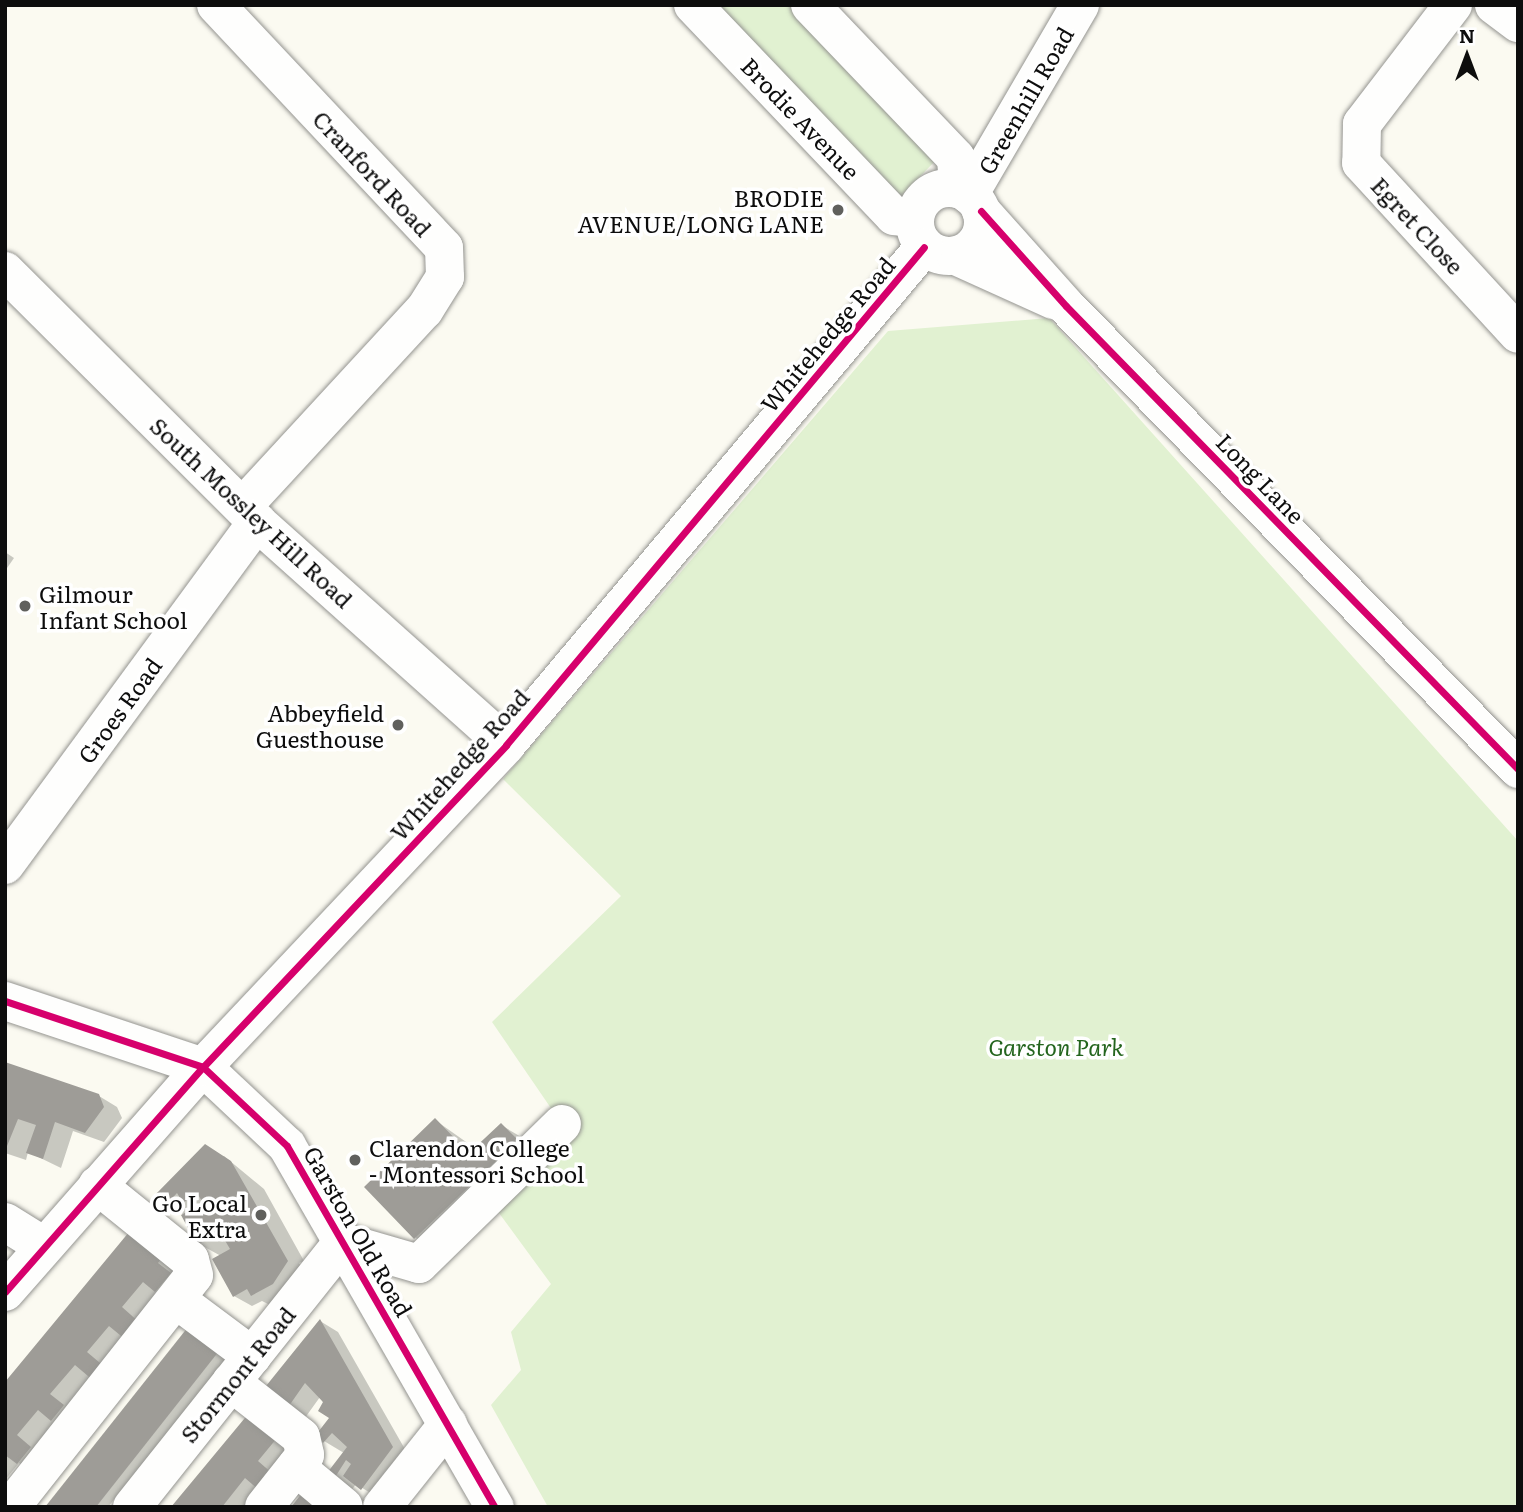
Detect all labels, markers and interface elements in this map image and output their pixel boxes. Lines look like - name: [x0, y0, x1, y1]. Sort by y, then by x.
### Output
- street label: Greenhill Road: [972, 21, 1078, 179]
- north arrow: [1432, 21, 1502, 91]
- text: N: [1459, 21, 1475, 49]
- street label: Brodie Avenue: [736, 51, 866, 185]
- street label: Cranford Road: [308, 105, 438, 241]
- street label: Egret Close: [1366, 171, 1470, 279]
- place label: BRODIE AVENUE/LONG LANE: [578, 183, 824, 237]
- marker: BRODIE AVENUE/LONG LANE: [830, 202, 846, 218]
- street label: Whitehedge Road: [754, 251, 900, 417]
- street label: South Mossley Hill Road: [145, 411, 359, 613]
- street label: Long Lane: [1211, 427, 1311, 529]
- place label: Gilmour Infant School: [39, 579, 187, 633]
- marker: Gilmour Infant School: [17, 598, 33, 614]
- street label: Groes Road: [71, 652, 167, 768]
- street label: Whitehedge Road: [384, 683, 534, 845]
- place label: Abbeyfield Guesthouse: [256, 698, 384, 752]
- marker: Abbeyfield Guesthouse: [390, 717, 406, 733]
- park label: Garston Park: [988, 1032, 1124, 1060]
- place label: Clarendon College - Montessori School: [369, 1133, 585, 1187]
- street label: Garston Old Road: [299, 1141, 419, 1321]
- marker: Clarendon College - Montessori School: [347, 1152, 363, 1168]
- place label: Go Local Extra: [152, 1188, 247, 1242]
- marker: Go Local Extra: [253, 1207, 269, 1223]
- street label: Stormont Road: [174, 1301, 300, 1447]

